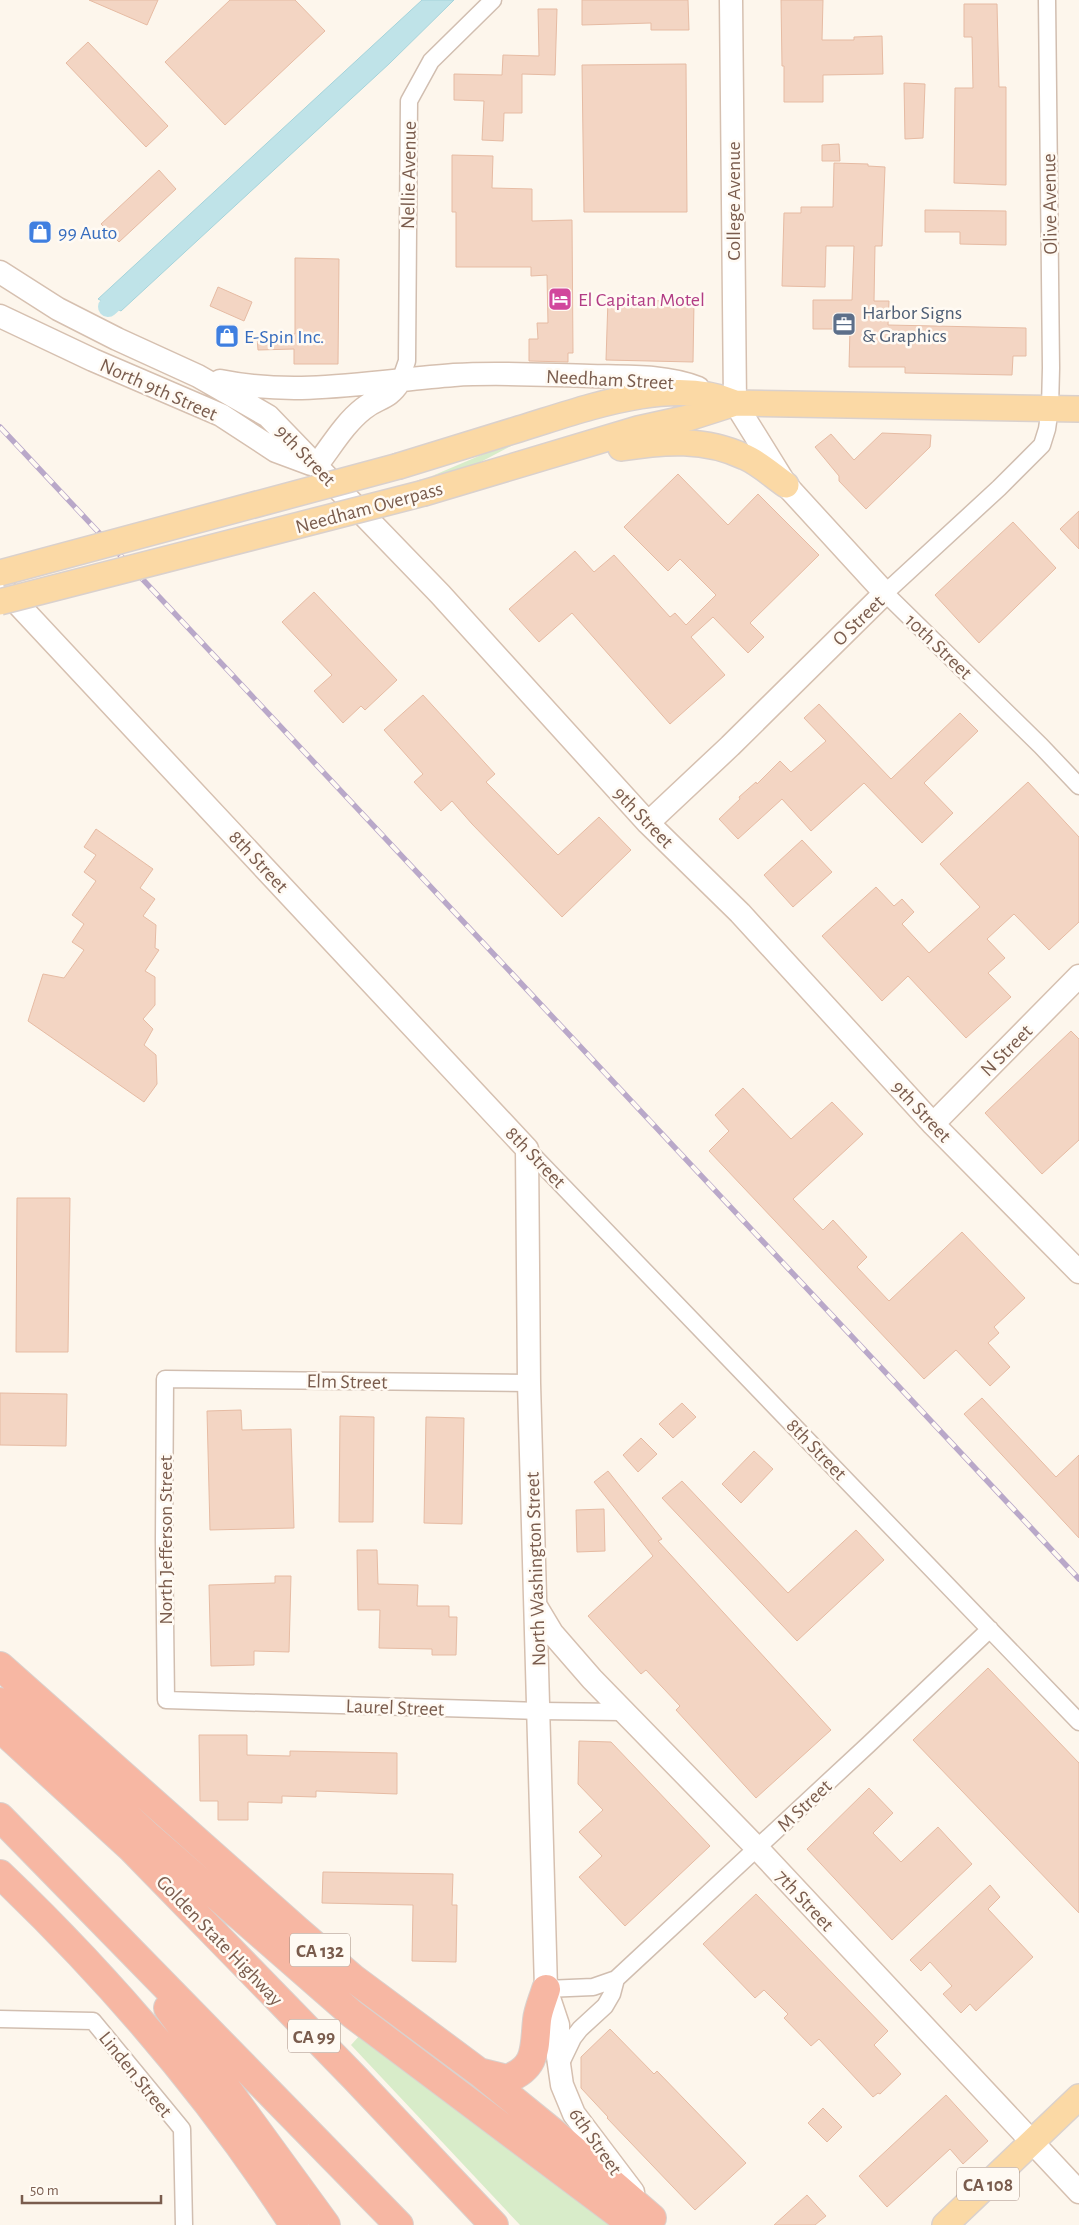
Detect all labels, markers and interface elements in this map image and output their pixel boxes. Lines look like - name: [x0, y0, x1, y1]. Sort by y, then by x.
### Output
- street label: Nellie Avenue: [398, 121, 420, 229]
- street label: College Avenue: [724, 141, 744, 261]
- street label: Olive Avenue: [1039, 153, 1061, 255]
- shop icon: 99 Auto: [27, 219, 53, 245]
- place label: 99 Auto: [58, 223, 117, 243]
- hotel icon: El Capitan Motel: [547, 286, 573, 312]
- place label: El Capitan Motel: [578, 290, 705, 310]
- place label: Harbor Signs & Graphics: [862, 303, 962, 346]
- office icon: Harbor Signs & Graphics: [831, 311, 857, 337]
- shop icon: E-Spin Inc.: [214, 323, 240, 349]
- place label: E-Spin Inc.: [244, 327, 324, 347]
- street label: North 9th Street: [97, 355, 221, 425]
- street label: Needham Street: [546, 367, 675, 393]
- street label: 9th Street: [271, 421, 339, 491]
- street label: Needham Overpass: [293, 479, 445, 537]
- street label: O Street: [829, 591, 889, 650]
- street label: 10th Street: [901, 610, 976, 684]
- street label: 9th Street: [609, 783, 677, 853]
- street label: 8th Street: [225, 827, 292, 897]
- street label: N Street: [977, 1021, 1037, 1080]
- street label: 9th Street: [888, 1077, 955, 1147]
- street label: 8th Street: [501, 1123, 570, 1193]
- street label: Elm Street: [306, 1371, 388, 1393]
- street label: 8th Street: [782, 1415, 851, 1485]
- street label: North Jefferson Street: [156, 1455, 176, 1625]
- street label: North Washington Street: [523, 1471, 549, 1667]
- street label: Laurel Street: [345, 1696, 445, 1720]
- street label: M Street: [774, 1775, 836, 1836]
- street label: 7th Street: [771, 1866, 838, 1936]
- street label: Golden State Highway: [152, 1872, 287, 2010]
- road number: CA 132: [290, 1934, 350, 1966]
- road number: CA 99: [288, 2020, 340, 2052]
- street label: Linden Street: [95, 2028, 176, 2122]
- street label: 6th Street: [565, 2104, 626, 2179]
- road number: CA 108: [957, 2168, 1019, 2200]
- scale bar: [22, 2172, 161, 2204]
- text: 50 m: [30, 2183, 59, 2198]

